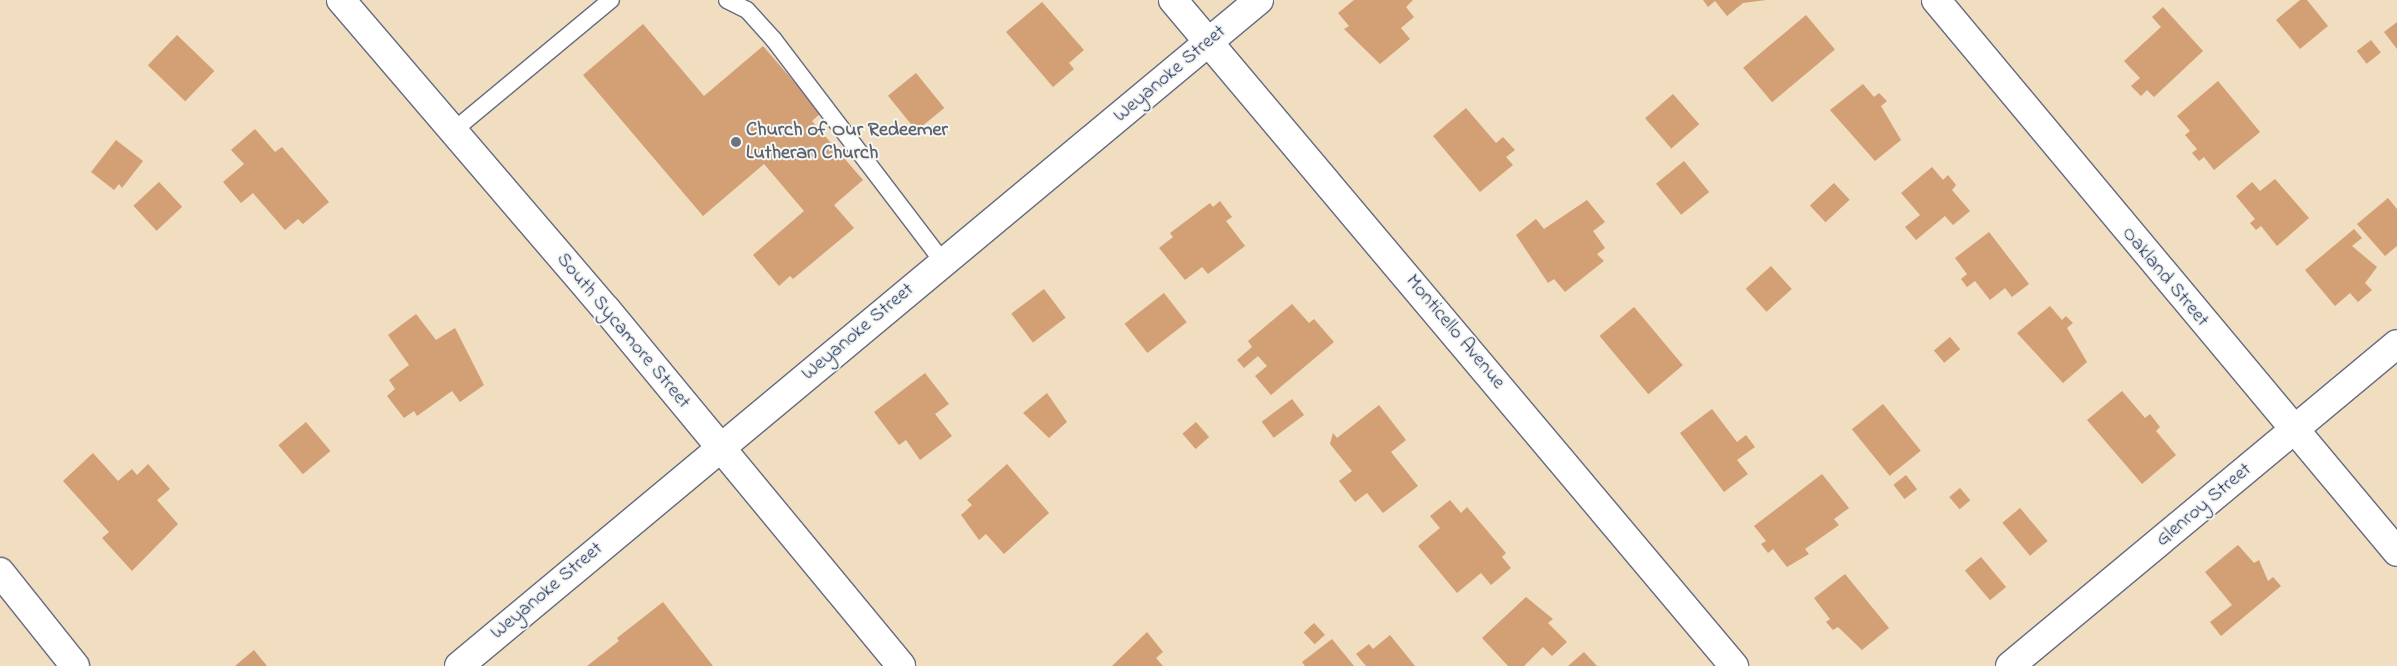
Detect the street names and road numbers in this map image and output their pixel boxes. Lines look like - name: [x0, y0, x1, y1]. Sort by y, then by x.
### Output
- street label: Weyanoke Street: [1109, 20, 1231, 128]
- street label: Oakland Street: [2116, 222, 2214, 332]
- street label: South Sycamore Street: [551, 248, 695, 414]
- street label: Monticello Avenue: [1400, 270, 1510, 394]
- street label: Weyanoke Street: [797, 278, 919, 386]
- street label: Glenroy Street: [2151, 458, 2257, 552]
- street label: Weyanoke Street: [486, 537, 608, 645]

